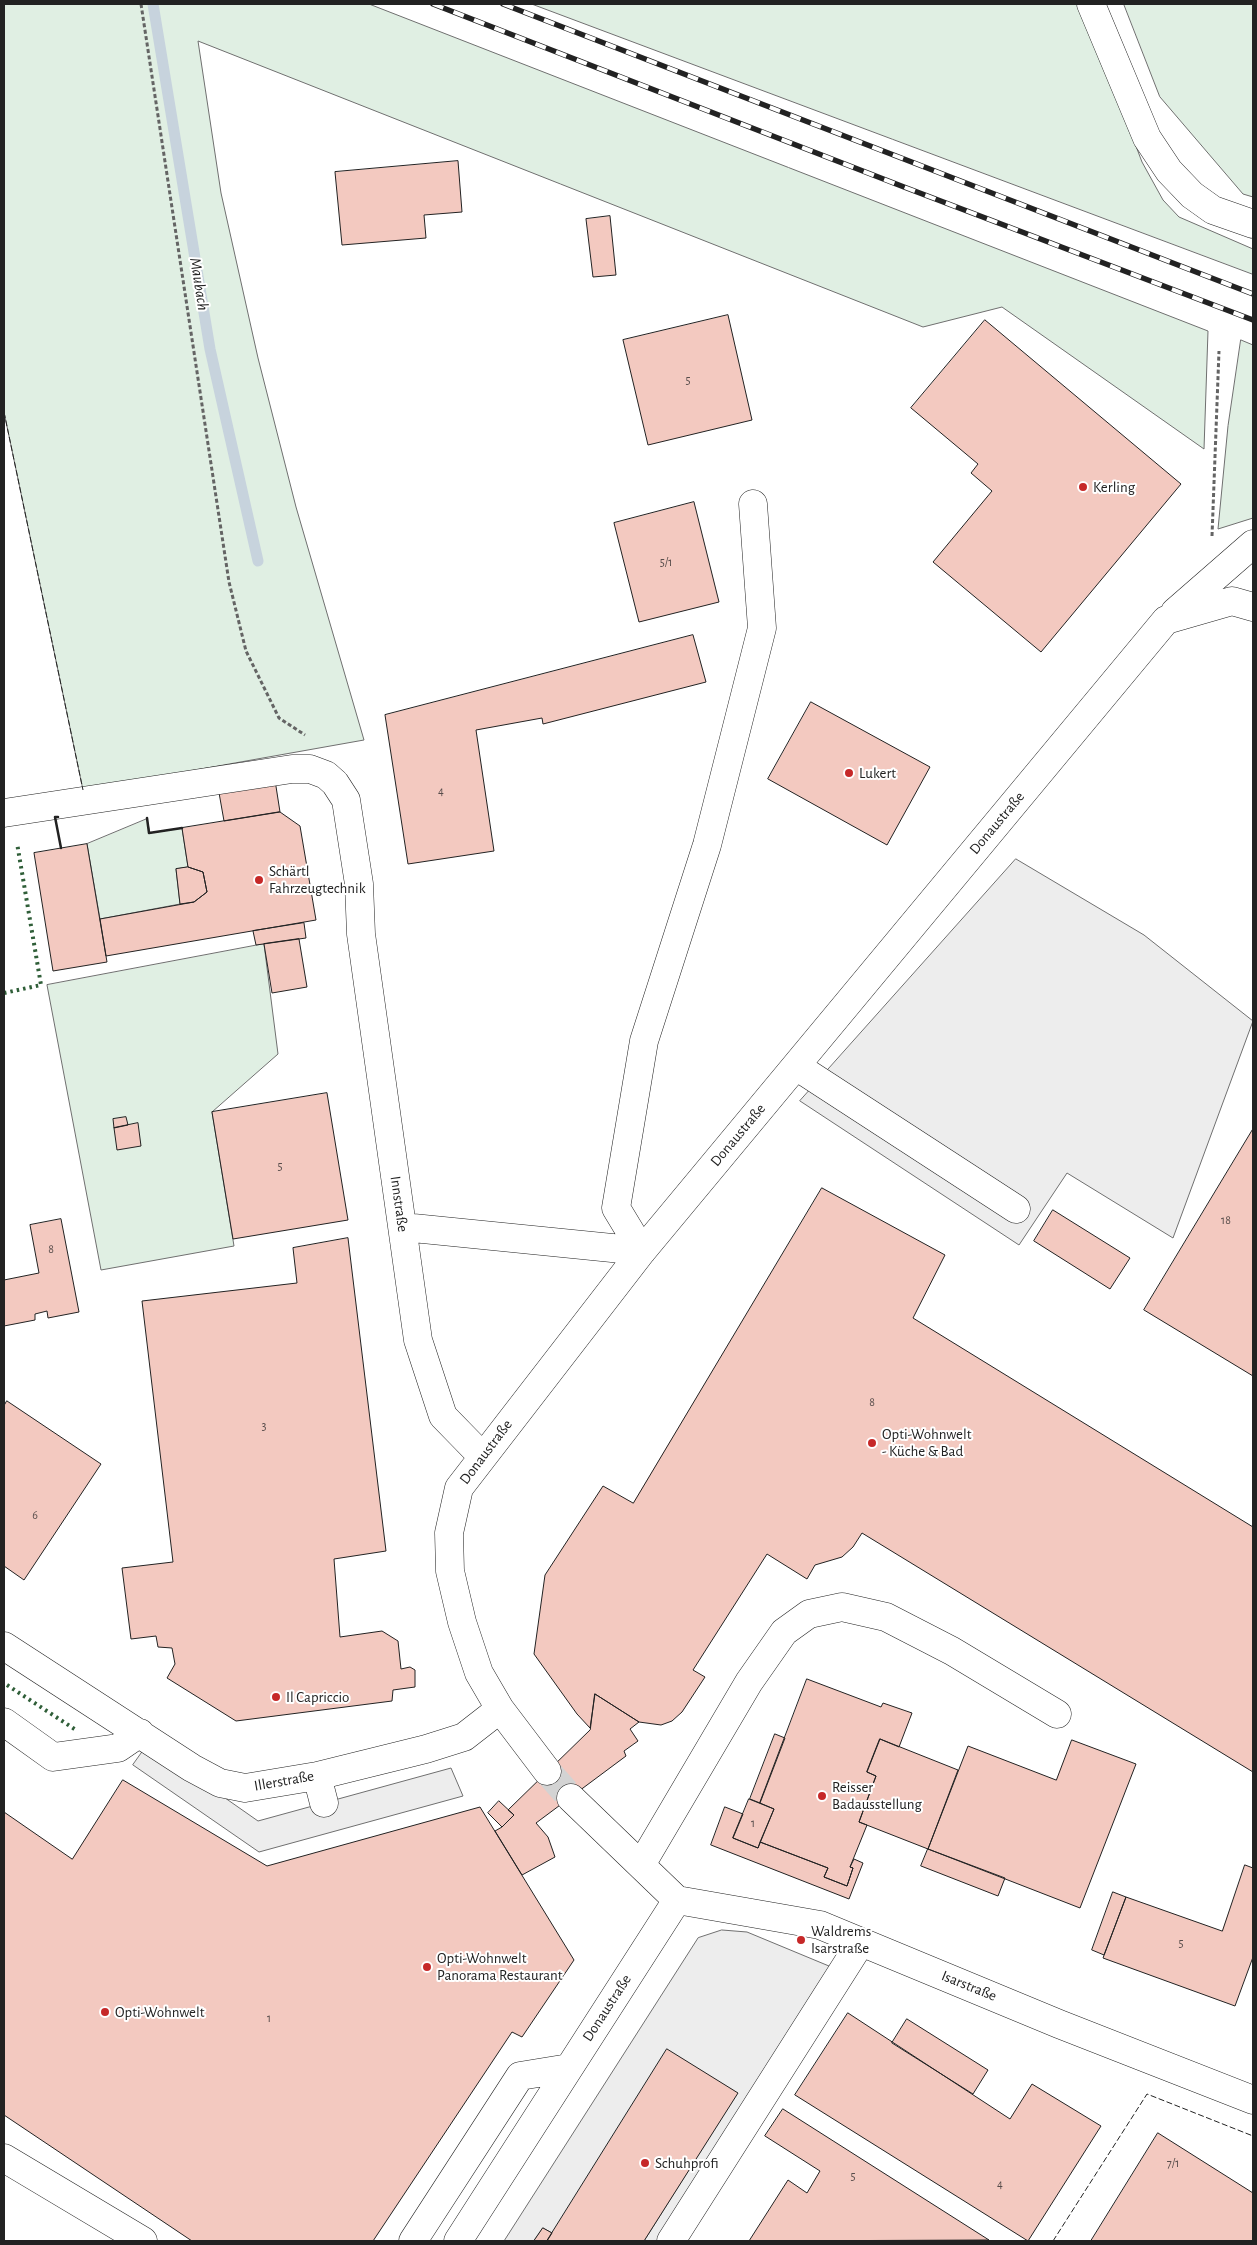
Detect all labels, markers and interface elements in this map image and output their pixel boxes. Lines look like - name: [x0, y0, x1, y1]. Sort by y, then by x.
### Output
- water label: Maubach: [185, 256, 213, 312]
- house number: 5: [685, 373, 691, 387]
- place label: Kerling: [1093, 478, 1135, 496]
- marker: Kerling: [1077, 481, 1089, 493]
- house number: 5/1: [660, 555, 672, 569]
- place label: Lukert: [859, 764, 896, 782]
- marker: Lukert: [843, 767, 855, 779]
- house number: 4: [438, 784, 444, 798]
- street label: Donaustraße: [966, 788, 1028, 858]
- place label: Schärtl Fahrzeugtechnik: [269, 862, 365, 897]
- marker: Schärtl Fahrzeugtechnik: [253, 874, 265, 886]
- street label: Donaustraße: [707, 1100, 769, 1170]
- house number: 5: [277, 1159, 283, 1173]
- street label: Innstraße: [386, 1175, 412, 1233]
- house number: 18: [1221, 1213, 1231, 1227]
- house number: 8: [48, 1242, 54, 1256]
- house number: 8: [869, 1395, 875, 1409]
- street label: Donaustraße: [456, 1416, 516, 1488]
- house number: 3: [262, 1419, 266, 1433]
- place label: Opti-Wohnwelt - Küche & Bad: [882, 1425, 971, 1460]
- marker: Opti-Wohnwelt - Küche & Bad: [866, 1437, 878, 1449]
- house number: 6: [32, 1508, 38, 1522]
- place label: Il Capriccio: [286, 1688, 349, 1706]
- marker: Il Capriccio: [270, 1691, 282, 1703]
- street label: Illerstraße: [253, 1767, 315, 1795]
- place label: Reisser Badausstellung: [832, 1778, 922, 1813]
- marker: Reisser Badausstellung: [816, 1790, 828, 1802]
- house number: 1: [751, 1816, 755, 1830]
- place label: Waldrems Isarstraße: [811, 1922, 871, 1957]
- marker: Waldrems Isarstraße: [795, 1934, 807, 1946]
- house number: 5: [1178, 1936, 1184, 1950]
- place label: Opti-Wohnwelt Panorama Restaurant: [437, 1949, 562, 1984]
- marker: Opti-Wohnwelt Panorama Restaurant: [421, 1961, 433, 1973]
- street label: Isarstraße: [939, 1967, 999, 2005]
- street label: Donaustraße: [579, 1971, 635, 2045]
- place label: Opti-Wohnwelt: [115, 2003, 204, 2021]
- marker: Opti-Wohnwelt: [99, 2006, 111, 2018]
- house number: 1: [267, 2011, 271, 2025]
- place label: Schuhprofi: [655, 2154, 719, 2172]
- house number: 7/1: [1167, 2156, 1179, 2170]
- marker: Schuhprofi: [639, 2157, 651, 2169]
- house number: 5: [850, 2169, 856, 2183]
- house number: 4: [997, 2177, 1003, 2191]

